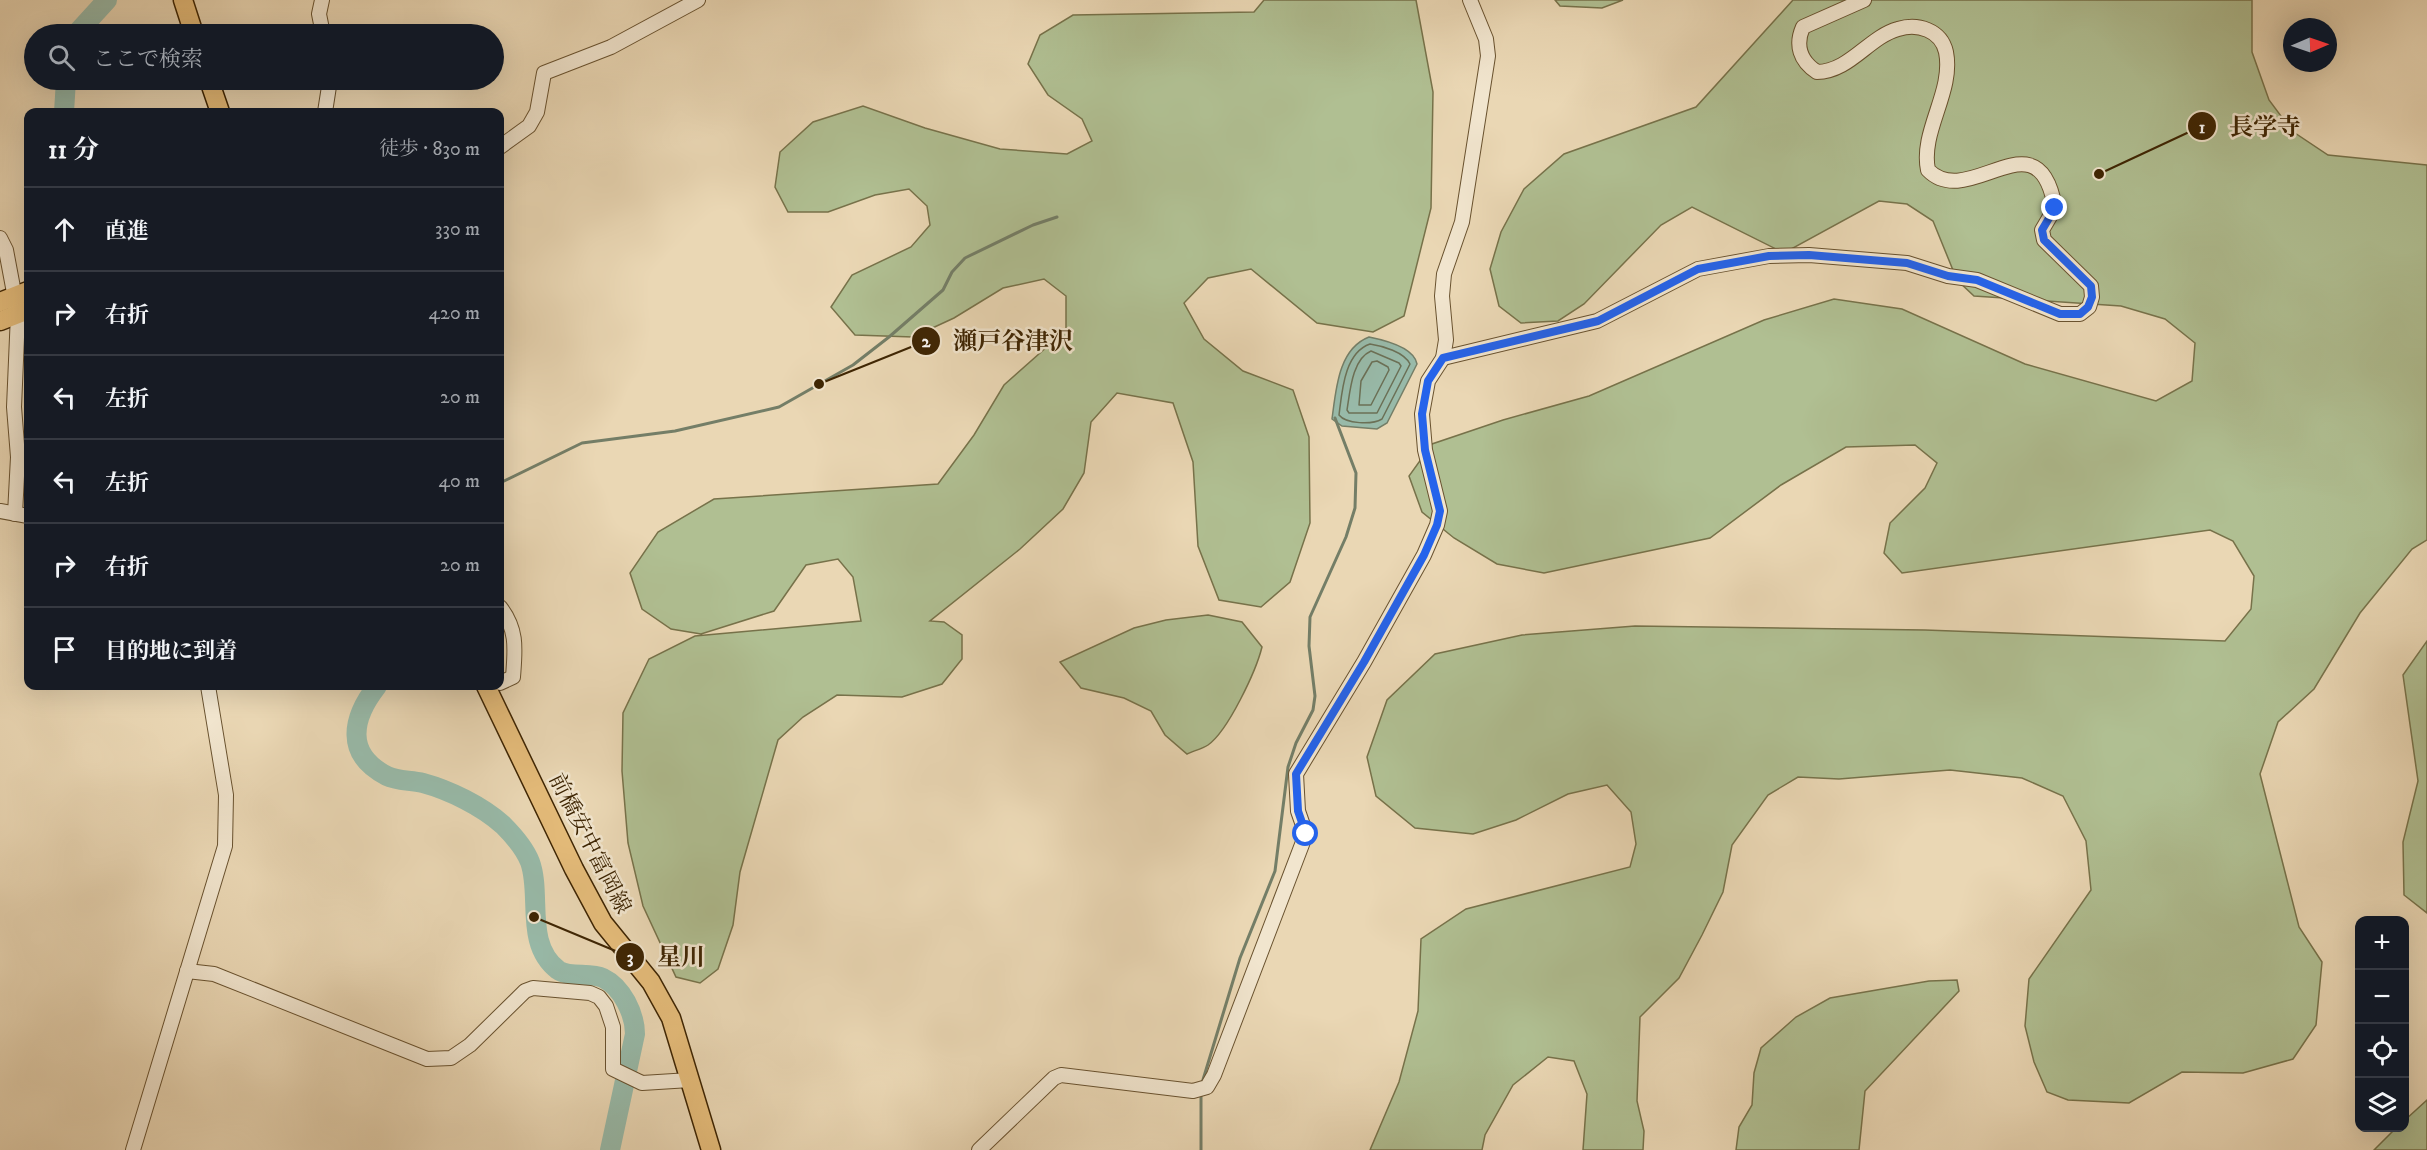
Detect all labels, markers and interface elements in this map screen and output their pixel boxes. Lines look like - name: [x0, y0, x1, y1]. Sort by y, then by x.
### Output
- north arrow: [2283, 18, 2337, 72]
- search box: [24, 24, 504, 90]
- icon: search: [45, 41, 78, 74]
- text: ここで検索: [93, 46, 203, 73]
- callout: 長学寺: [2187, 105, 2313, 147]
- text: 長学寺: [2229, 113, 2301, 143]
- text: 1: [2199, 117, 2206, 139]
- text: 11 分: [48, 134, 99, 167]
- text: 徒歩 · 830 m: [379, 137, 480, 162]
- route end: [2041, 194, 2067, 220]
- icon: ahead: [48, 213, 81, 246]
- text: 330 m: [435, 217, 480, 242]
- text: 直進: [105, 218, 149, 245]
- icon: right: [48, 297, 81, 330]
- text: 420 m: [429, 301, 480, 326]
- text: 右折: [105, 302, 149, 329]
- callout: 瀬戸谷津沢: [911, 320, 1085, 362]
- text: 瀬戸谷津沢: [953, 327, 1073, 357]
- text: 2: [922, 331, 932, 353]
- icon: left: [48, 381, 81, 414]
- text: 20 m: [440, 385, 480, 410]
- text: 左折: [105, 386, 149, 413]
- icon: left: [48, 465, 81, 498]
- text: 40 m: [438, 469, 480, 494]
- text: 左折: [105, 470, 149, 497]
- icon: right: [48, 549, 81, 582]
- text: 20 m: [440, 553, 480, 578]
- text: 右折: [105, 554, 149, 581]
- icon: arrive: [48, 633, 81, 666]
- text: 目的地に到着: [105, 638, 237, 665]
- street label: 前橋安中富岡線: [543, 769, 637, 918]
- route start: [1292, 820, 1318, 846]
- map controls: [2355, 916, 2409, 1132]
- button: +: [2355, 916, 2409, 970]
- callout: 星川: [615, 936, 717, 978]
- text: 星川: [657, 943, 705, 973]
- text: 3: [627, 947, 634, 969]
- button: −: [2355, 970, 2409, 1024]
- button: locate: [2355, 1024, 2409, 1078]
- button: layers: [2355, 1078, 2409, 1132]

